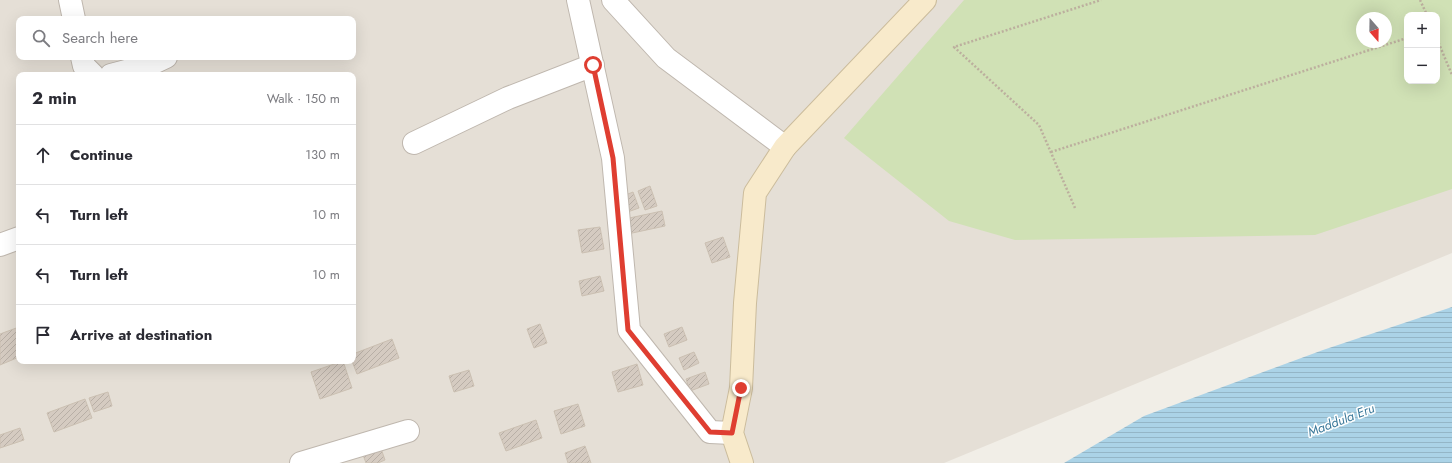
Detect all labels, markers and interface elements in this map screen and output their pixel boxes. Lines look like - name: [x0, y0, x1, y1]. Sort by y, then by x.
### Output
- north arrow: [1356, 12, 1392, 48]
- map controls: [1404, 12, 1440, 84]
- button: +: [1404, 12, 1440, 48]
- search box: [16, 16, 356, 60]
- icon: search: [30, 27, 52, 49]
- text: Search here: [62, 27, 138, 49]
- button: −: [1404, 48, 1440, 84]
- route start: [584, 56, 602, 74]
- text: 2 min: [32, 86, 77, 110]
- text: Walk · 150 m: [267, 89, 340, 108]
- icon: ahead: [32, 144, 54, 166]
- text: Continue: [70, 144, 133, 166]
- text: 130 m: [305, 145, 340, 164]
- icon: left: [32, 204, 54, 226]
- text: Turn left: [70, 204, 128, 226]
- text: 10 m: [312, 205, 340, 224]
- icon: left: [32, 264, 54, 286]
- text: Turn left: [70, 264, 128, 286]
- text: 10 m: [312, 265, 340, 284]
- icon: arrive: [32, 324, 54, 346]
- text: Arrive at destination: [70, 324, 212, 346]
- route end: [732, 379, 750, 397]
- water label: Maddula Eru: [1305, 398, 1378, 441]

